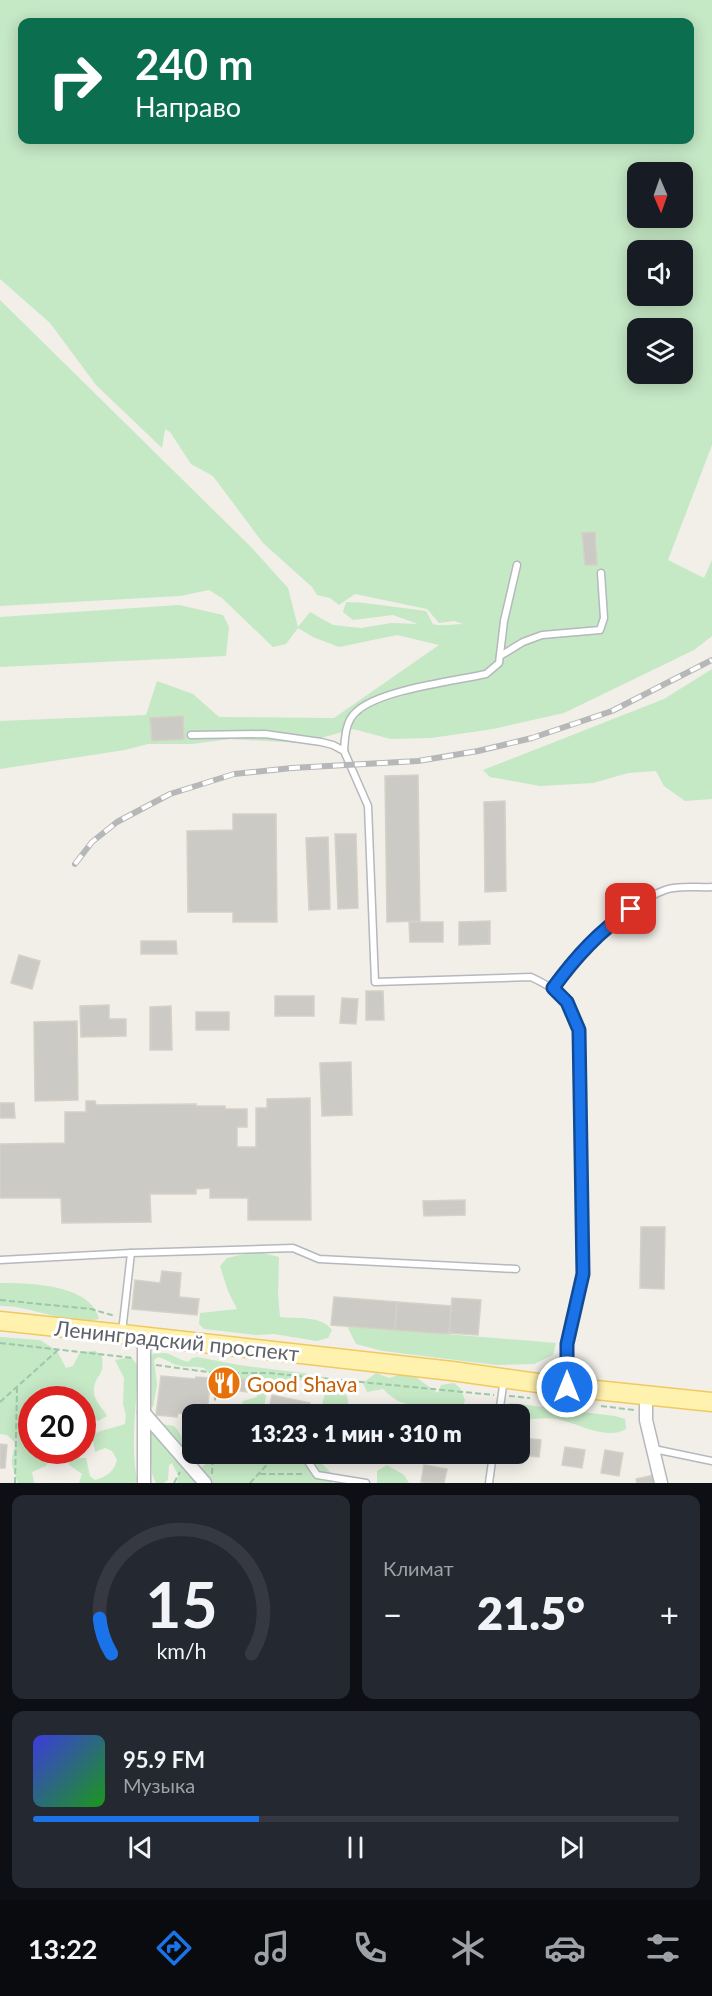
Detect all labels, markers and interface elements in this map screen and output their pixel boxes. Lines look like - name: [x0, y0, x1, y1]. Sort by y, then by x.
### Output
- text: 240 m: [135, 39, 253, 89]
- icon: right: [36, 42, 114, 120]
- text: Направо: [135, 90, 241, 123]
- north arrow: [627, 162, 693, 228]
- map controls: [627, 162, 693, 384]
- button: sound: [627, 240, 693, 306]
- button: layers: [627, 318, 693, 384]
- pin: [605, 883, 656, 934]
- icon: arrive: [614, 892, 647, 925]
- street label: Ленинградский проспект: [52, 1315, 301, 1365]
- position arrow: [535, 1355, 599, 1419]
- restaurant icon: Good Shava: [206, 1365, 242, 1401]
- place label: Good Shava: [247, 1371, 357, 1396]
- speed limit sign: 20: [18, 1386, 96, 1464]
- text: 13:23 · 1 мин · 310 m: [250, 1420, 462, 1447]
- text: Климат: [383, 1556, 454, 1580]
- text: 15: [145, 1566, 217, 1641]
- text: 21.5°: [477, 1586, 585, 1640]
- text: −: [383, 1594, 402, 1634]
- text: +: [660, 1594, 679, 1634]
- text: km/h: [156, 1638, 206, 1664]
- text: 95.9 FM: [123, 1746, 205, 1773]
- text: Музыка: [123, 1773, 195, 1797]
- icon: previous: [124, 1831, 157, 1864]
- icon: pause: [339, 1831, 372, 1864]
- icon: next: [555, 1831, 588, 1864]
- icon: directions: [153, 1927, 195, 1969]
- icon: music: [251, 1927, 293, 1969]
- icon: phone: [349, 1927, 391, 1969]
- icon: climate: [447, 1927, 489, 1969]
- icon: car: [544, 1927, 586, 1969]
- icon: filters: [642, 1927, 684, 1969]
- text: 13:22: [28, 1932, 97, 1965]

